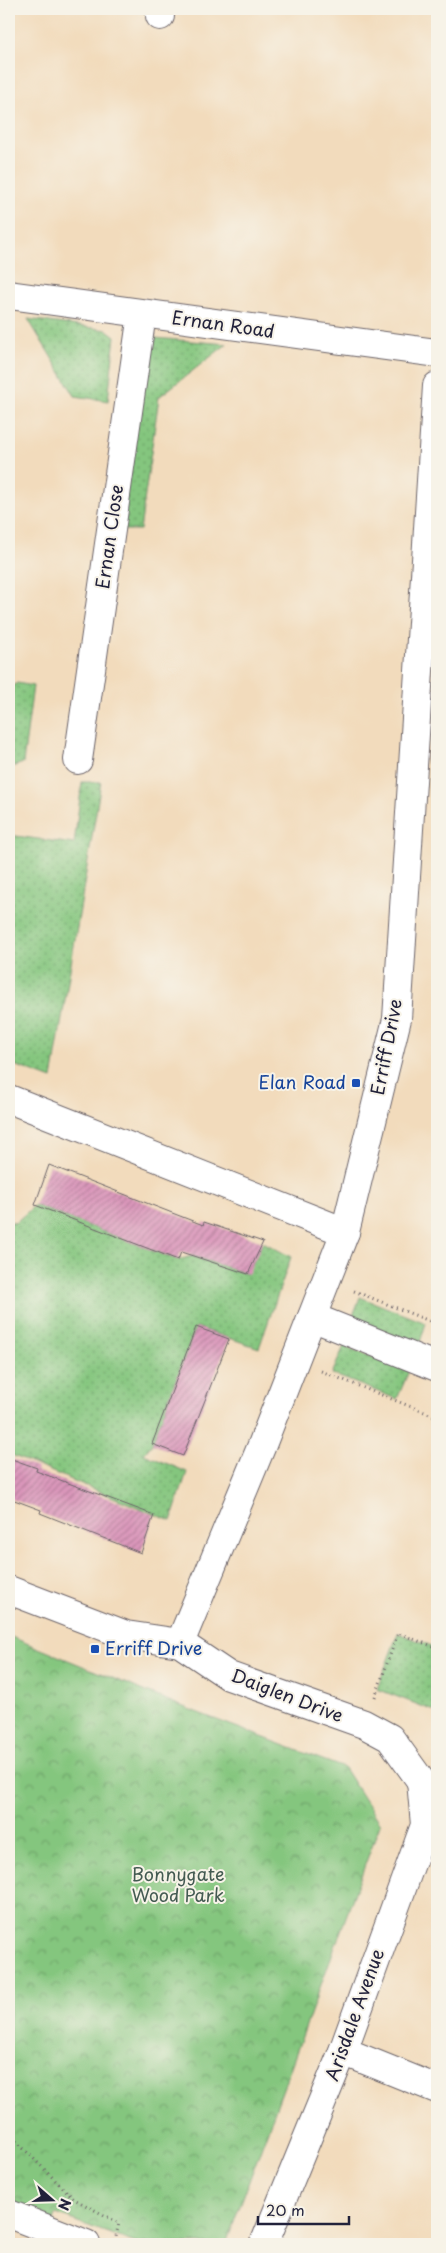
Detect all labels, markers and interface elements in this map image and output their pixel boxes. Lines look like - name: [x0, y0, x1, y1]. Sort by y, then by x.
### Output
- street label: Ernan Road: [170, 303, 276, 344]
- street label: Ernan Close: [88, 483, 129, 590]
- street label: Erriff Drive: [363, 996, 408, 1097]
- place label: Elan Road: [259, 1068, 346, 1095]
- marker: Elan Road: [350, 1077, 362, 1089]
- place label: Erriff Drive: [105, 1634, 202, 1661]
- marker: Erriff Drive: [89, 1643, 101, 1655]
- street label: Daiglen Drive: [228, 1661, 348, 1728]
- park label: Bonnygate Wood Park: [131, 1860, 225, 1908]
- street label: Arisdale Avenue: [317, 1944, 390, 2084]
- north arrow: [28, 2176, 78, 2226]
- scale bar: [258, 2193, 350, 2225]
- text: N: [53, 2196, 76, 2213]
- text: 20 m: [266, 2198, 305, 2221]

